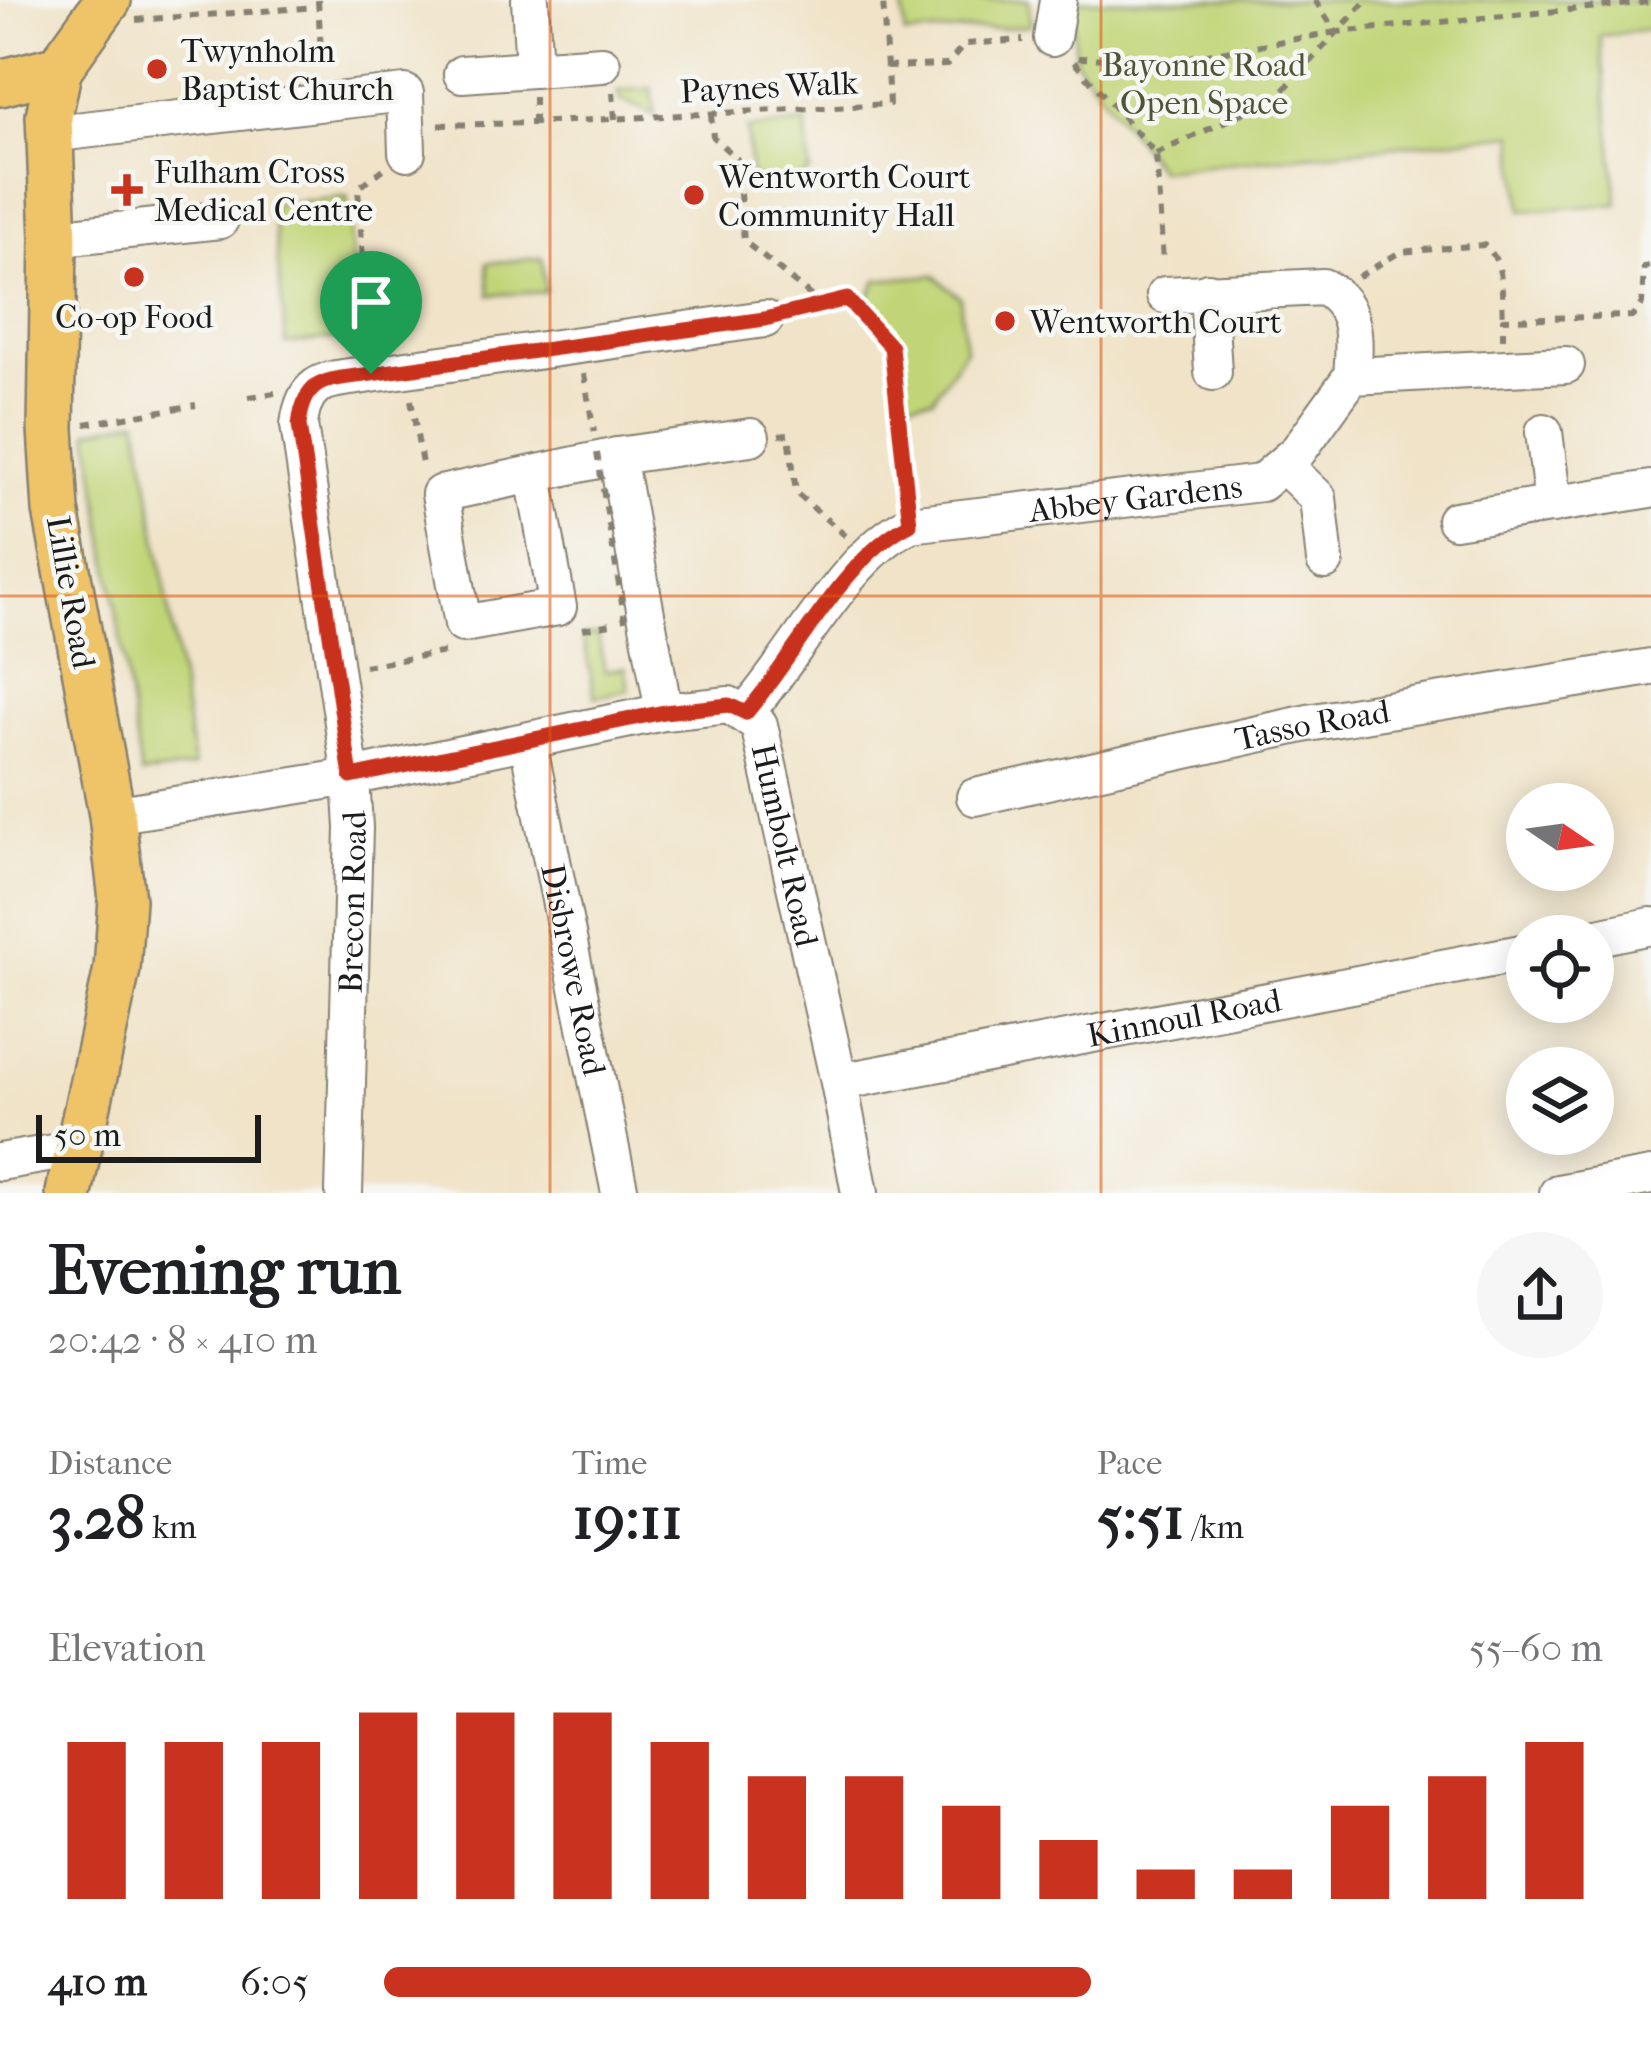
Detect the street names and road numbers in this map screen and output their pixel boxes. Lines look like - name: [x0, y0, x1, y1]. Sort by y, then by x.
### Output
- street label: Paynes Walk: [679, 63, 860, 112]
- street label: Abbey Gardens: [1025, 467, 1244, 531]
- street label: Lillie Road: [38, 513, 103, 673]
- street label: Tasso Road: [1232, 692, 1393, 760]
- street label: Humbolt Road: [743, 740, 826, 951]
- street label: Brecon Road: [331, 809, 375, 994]
- street label: Disbrowe Road: [532, 860, 614, 1080]
- street label: Kinnoul Road: [1084, 981, 1285, 1056]

